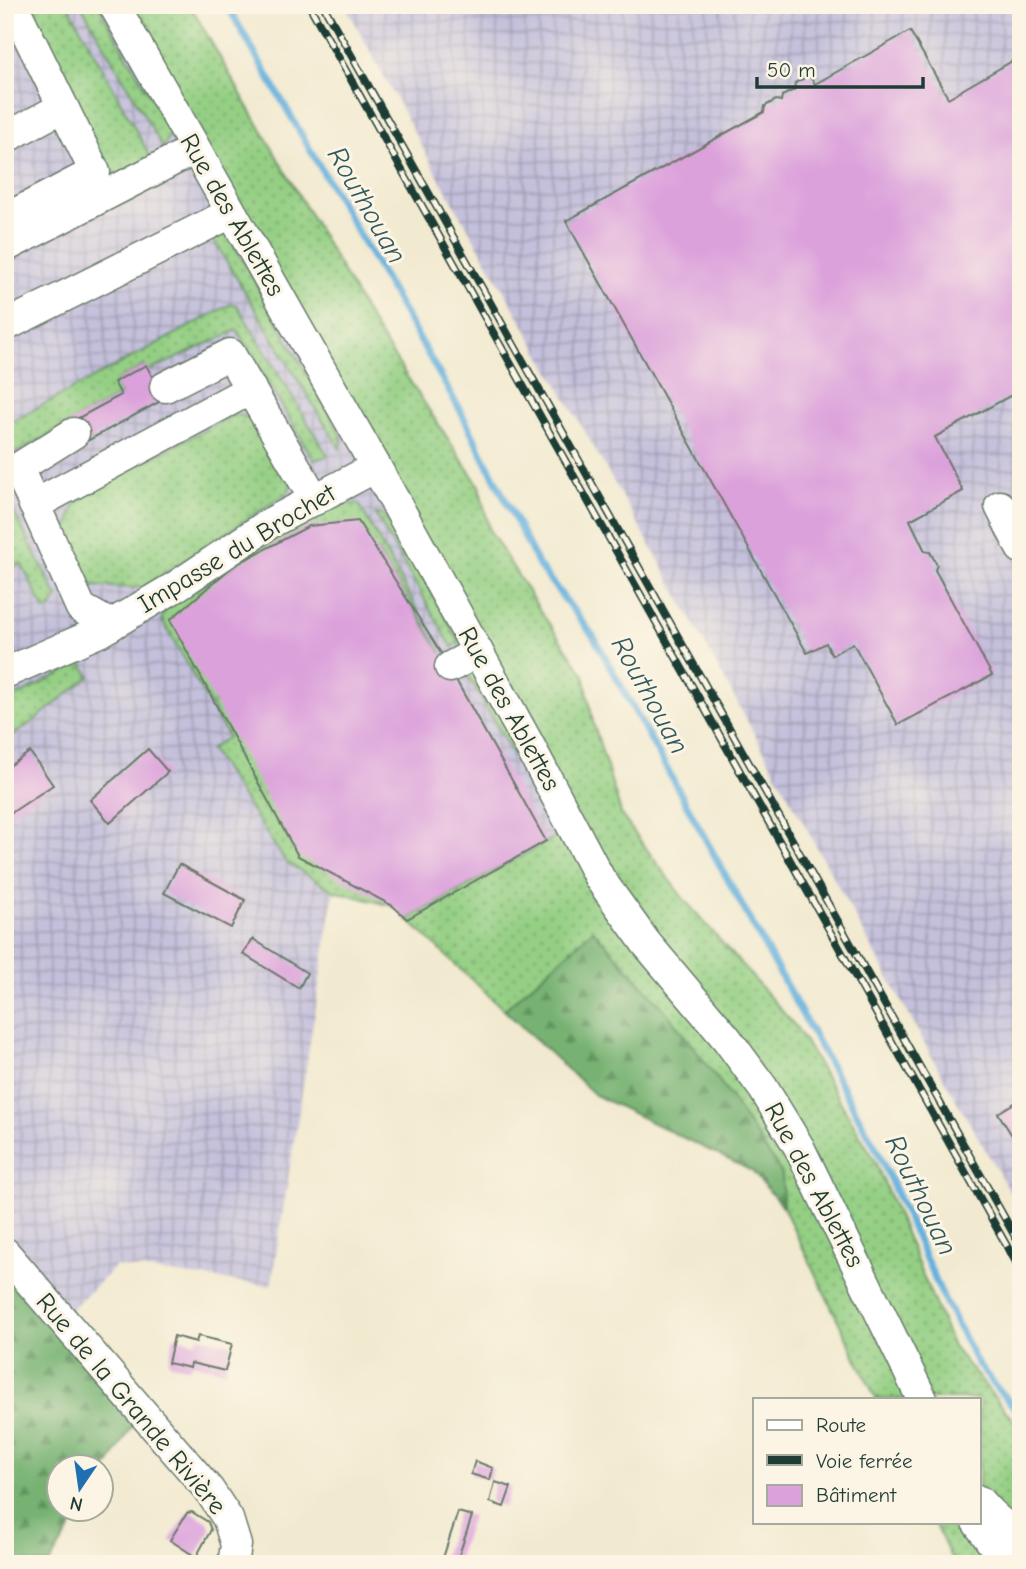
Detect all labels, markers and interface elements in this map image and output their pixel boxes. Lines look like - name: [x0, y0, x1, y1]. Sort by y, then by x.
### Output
- scale bar: [757, 46, 923, 90]
- text: 50 m: [767, 58, 816, 82]
- street label: Rue des Ablettes: [173, 128, 291, 302]
- water label: Routhouan: [321, 141, 413, 269]
- street label: Impasse du Brochet: [133, 477, 342, 620]
- street label: Rue des Ablettes: [452, 622, 566, 796]
- water label: Routhouan: [605, 631, 695, 759]
- street label: Rue des Ablettes: [758, 1097, 870, 1273]
- water label: Routhouan: [878, 1130, 964, 1260]
- street label: Rue de la Grande Rivière: [30, 1287, 232, 1521]
- legend: [753, 1398, 981, 1524]
- text: Route: [816, 1413, 866, 1437]
- text: Voie ferrée: [816, 1449, 913, 1473]
- north arrow: [46, 1454, 116, 1524]
- text: Bâtiment: [816, 1483, 897, 1507]
- text: N: [68, 1491, 85, 1516]

